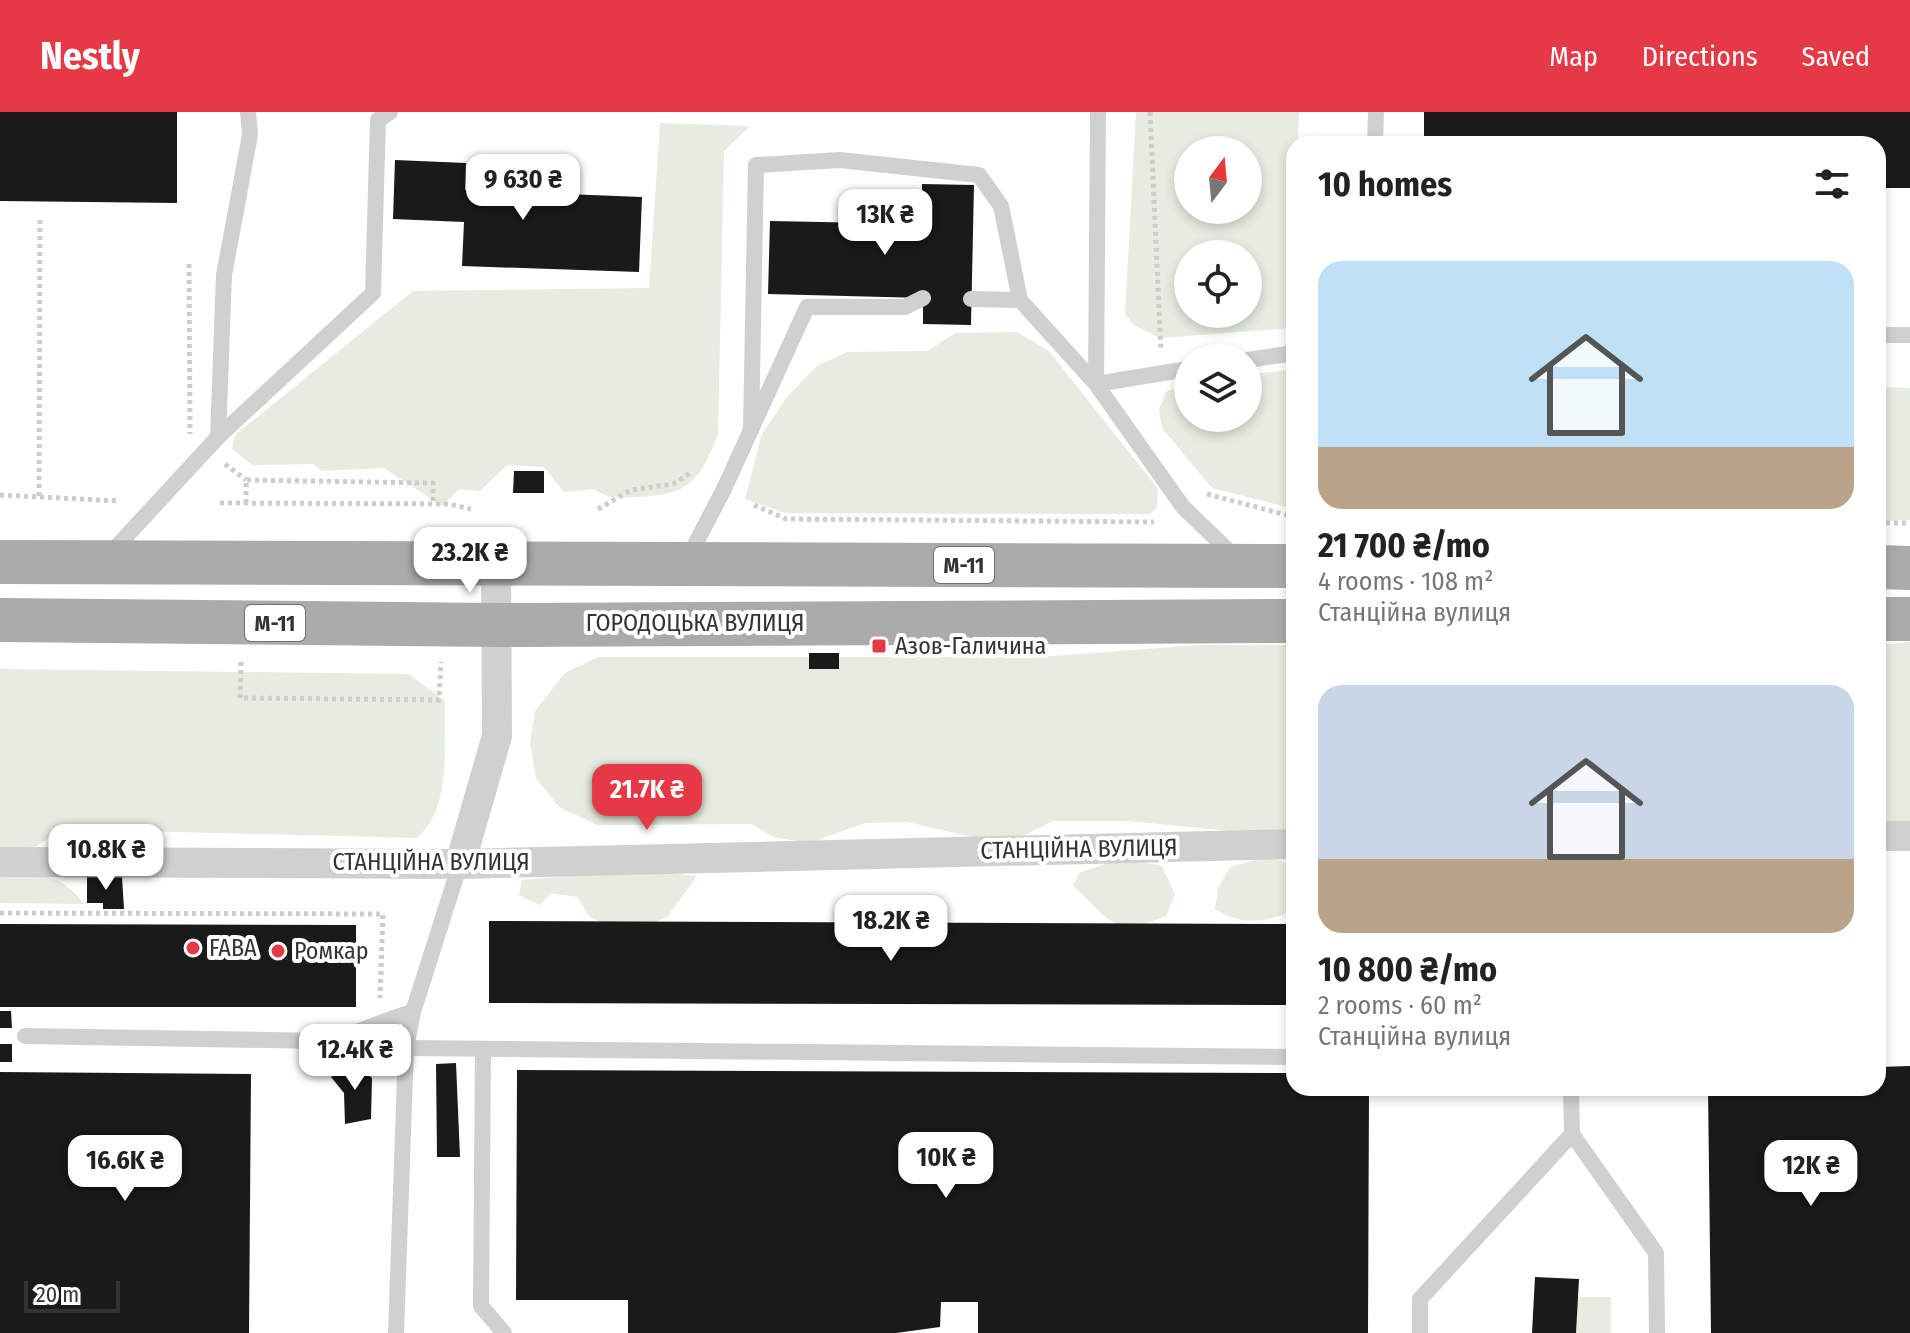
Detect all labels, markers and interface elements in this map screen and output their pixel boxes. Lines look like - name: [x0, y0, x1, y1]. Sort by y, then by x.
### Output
- text: Nestly: [40, 33, 140, 79]
- text: Map: [1549, 40, 1598, 73]
- text: Directions: [1642, 40, 1758, 73]
- text: Saved: [1802, 40, 1870, 73]
- north arrow: [1174, 136, 1262, 224]
- map controls: [1174, 136, 1262, 432]
- pin: 9 630 ₴: [449, 154, 597, 222]
- icon: filters: [1810, 162, 1854, 206]
- text: 9 630 ₴: [484, 164, 562, 195]
- text: 10 homes: [1318, 164, 1452, 205]
- pin: 13K ₴: [829, 189, 941, 257]
- text: 13K ₴: [856, 199, 914, 230]
- button: locate: [1174, 240, 1262, 328]
- icon: home: [1514, 313, 1658, 457]
- button: layers: [1174, 344, 1262, 432]
- text: 21 700 ₴/mo: [1318, 525, 1490, 566]
- pin: 23.2K ₴: [396, 527, 544, 595]
- text: 23.2K ₴: [432, 537, 508, 568]
- road number: М-11: [934, 547, 994, 583]
- text: 4 rooms · 108 m²: [1318, 566, 1493, 597]
- text: Станційна вулиця: [1318, 597, 1511, 628]
- road number: М-11: [245, 605, 305, 641]
- street label: ГОРОДОЦЬКА ВУЛИЦЯ: [586, 609, 804, 637]
- place label: Азов-Галичина: [895, 632, 1046, 660]
- marker: Азов-Галичина: [870, 637, 888, 655]
- icon: home: [1514, 737, 1658, 881]
- pin: 21.7K ₴: [573, 764, 721, 832]
- text: 21.7K ₴: [610, 774, 684, 805]
- pin: 10.8K ₴: [32, 824, 180, 892]
- street label: СТАНЦІЙНА ВУЛИЦЯ: [980, 833, 1178, 865]
- text: 10.8K ₴: [66, 834, 146, 865]
- street label: СТАНЦІЙНА ВУЛИЦЯ: [332, 848, 530, 876]
- pin: 18.2K ₴: [817, 895, 965, 963]
- text: 18.2K ₴: [853, 905, 930, 936]
- place label: FABA: [209, 934, 257, 962]
- place label: Ромкар: [294, 937, 368, 965]
- marker: FABA: [184, 939, 202, 957]
- marker: Ромкар: [269, 942, 287, 960]
- text: 10 800 ₴/mo: [1318, 949, 1497, 990]
- text: 2 rooms · 60 m²: [1318, 990, 1482, 1021]
- text: Станційна вулиця: [1318, 1021, 1511, 1052]
- pin: 12.4K ₴: [281, 1024, 429, 1092]
- text: 12.4K ₴: [317, 1034, 393, 1065]
- pin: 10K ₴: [890, 1132, 1002, 1200]
- pin: 16.6K ₴: [51, 1135, 199, 1203]
- pin: 12K ₴: [1755, 1140, 1867, 1208]
- text: 10K ₴: [916, 1142, 976, 1173]
- text: 16.6K ₴: [86, 1145, 164, 1176]
- text: 12K ₴: [1782, 1150, 1840, 1181]
- scale bar: [24, 1277, 120, 1313]
- text: 20 m: [36, 1281, 79, 1308]

